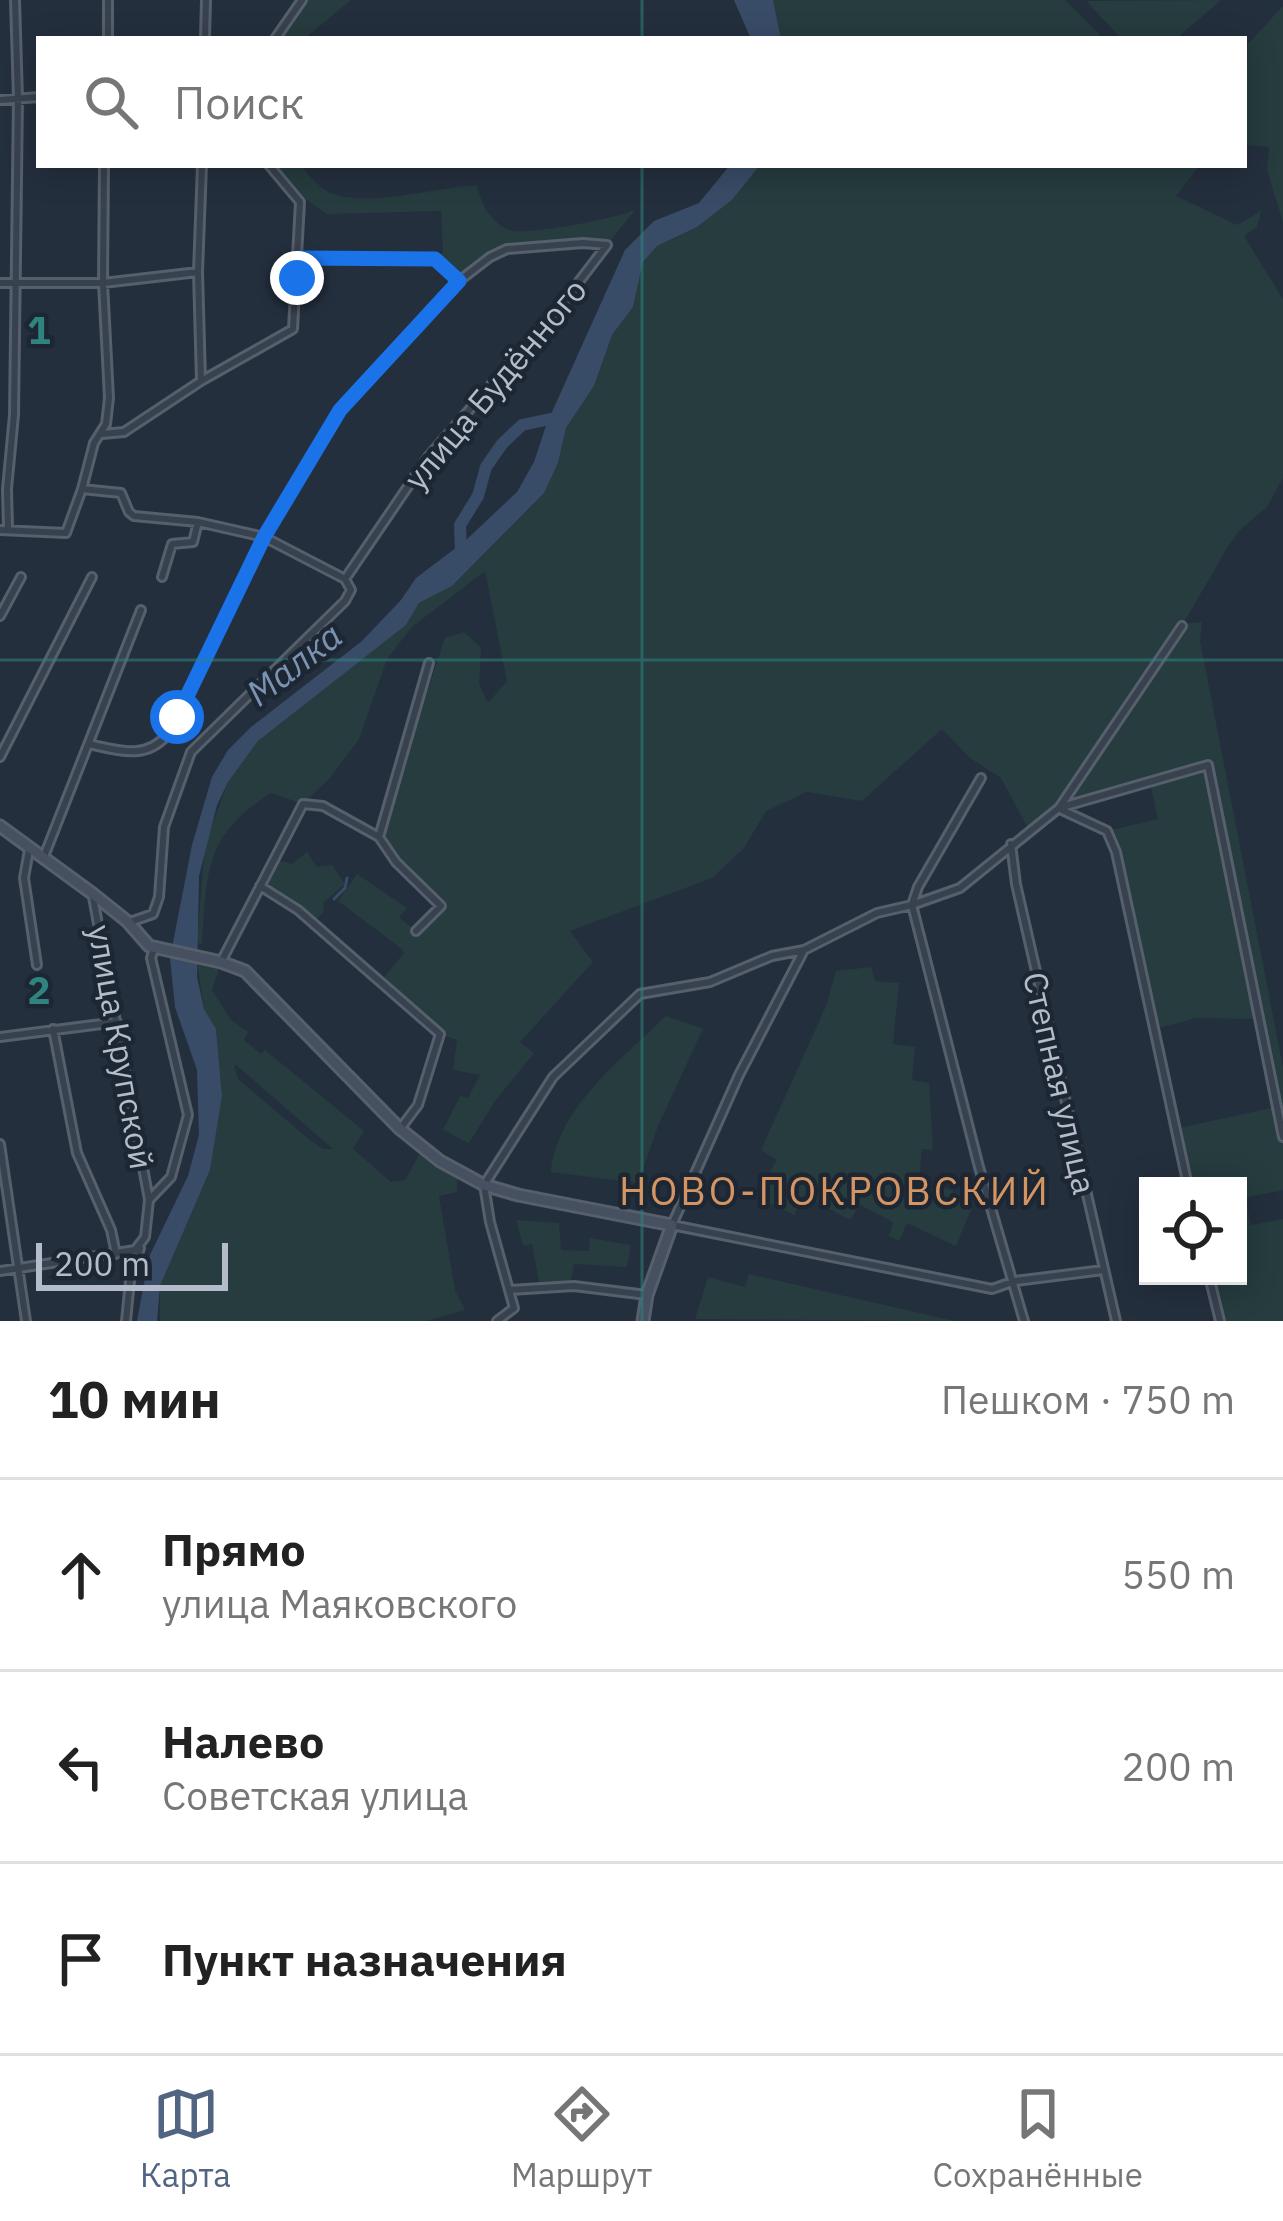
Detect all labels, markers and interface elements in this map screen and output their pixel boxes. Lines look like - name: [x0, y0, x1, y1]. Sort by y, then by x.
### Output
- search box: [36, 36, 1247, 168]
- icon: search: [78, 69, 144, 135]
- text: Поиск: [174, 73, 304, 131]
- route end: [270, 251, 324, 305]
- street label: улица Будённого: [394, 269, 596, 498]
- text: 1: [27, 304, 51, 355]
- water label: Малка: [236, 612, 351, 716]
- route start: [150, 690, 204, 744]
- street label: улица Крупской: [79, 921, 164, 1173]
- text: 2: [27, 964, 51, 1015]
- street label: Степная улица: [1014, 968, 1107, 1198]
- district label: НОВО-ПОКРОВСКИЙ: [619, 1165, 1051, 1216]
- map controls: [1139, 1177, 1247, 1285]
- button: locate: [1139, 1177, 1247, 1285]
- scale bar: [36, 1237, 228, 1290]
- text: 200 m: [54, 1242, 150, 1285]
- text: 10 мин: [48, 1366, 221, 1432]
- text: Пешком · 750 m: [941, 1374, 1235, 1425]
- text: Прямо: [162, 1520, 306, 1578]
- icon: ahead: [48, 1542, 114, 1608]
- text: 550 m: [1122, 1549, 1235, 1600]
- text: улица Маяковского: [162, 1578, 517, 1629]
- text: Налево: [162, 1712, 324, 1770]
- icon: left: [48, 1734, 114, 1800]
- text: 200 m: [1122, 1741, 1235, 1792]
- text: Советская улица: [162, 1770, 468, 1821]
- icon: arrive: [48, 1926, 114, 1992]
- text: Пункт назначения: [162, 1930, 567, 1988]
- tab: Карта: [140, 2081, 231, 2196]
- tab: Маршрут: [511, 2081, 652, 2196]
- tab: Сохранённые: [932, 2081, 1143, 2196]

